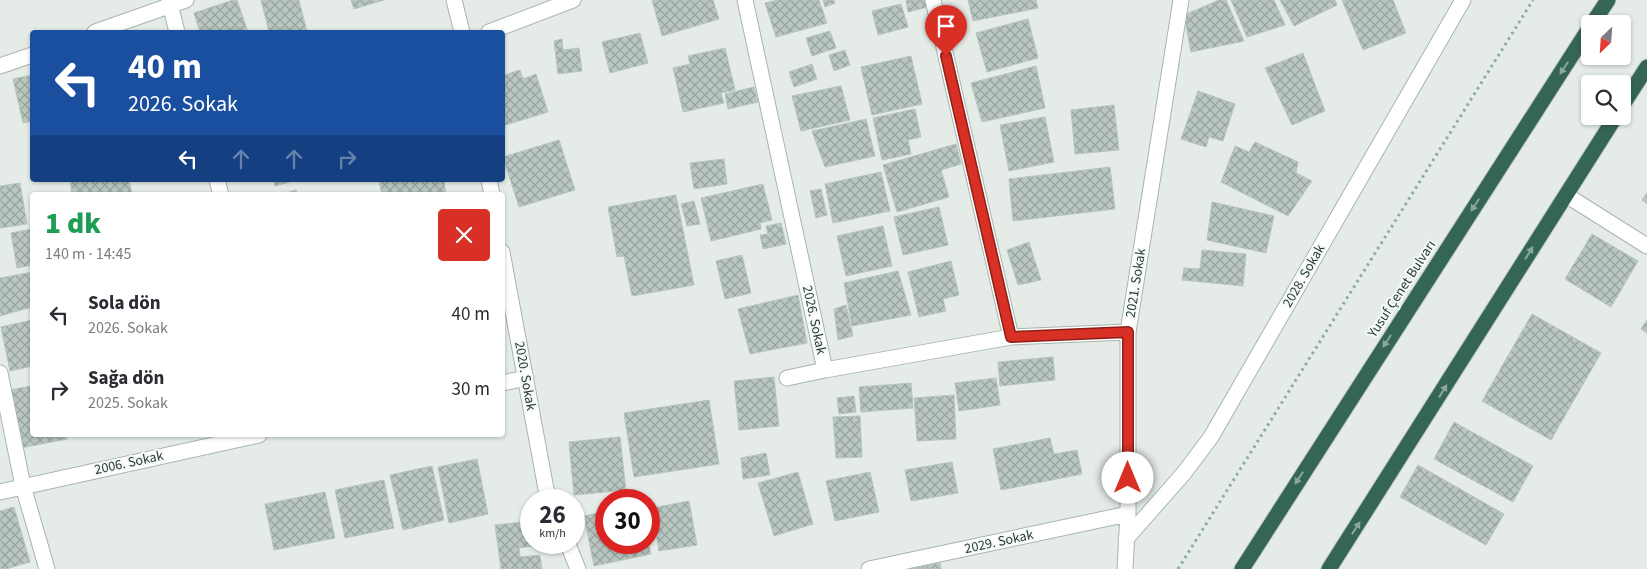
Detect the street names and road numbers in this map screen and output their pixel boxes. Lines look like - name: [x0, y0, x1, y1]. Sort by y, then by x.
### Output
- street label: Yusuf Çenet Bulvarı: [1363, 237, 1441, 342]
- street label: 2028. Sokak: [1278, 241, 1330, 311]
- street label: 2021. Sokak: [1121, 247, 1151, 319]
- street label: 2026. Sokak: [797, 284, 831, 356]
- street label: 2020. Sokak: [509, 340, 541, 412]
- street label: 2006. Sokak: [93, 446, 165, 480]
- street label: 2029. Sokak: [963, 525, 1035, 559]

